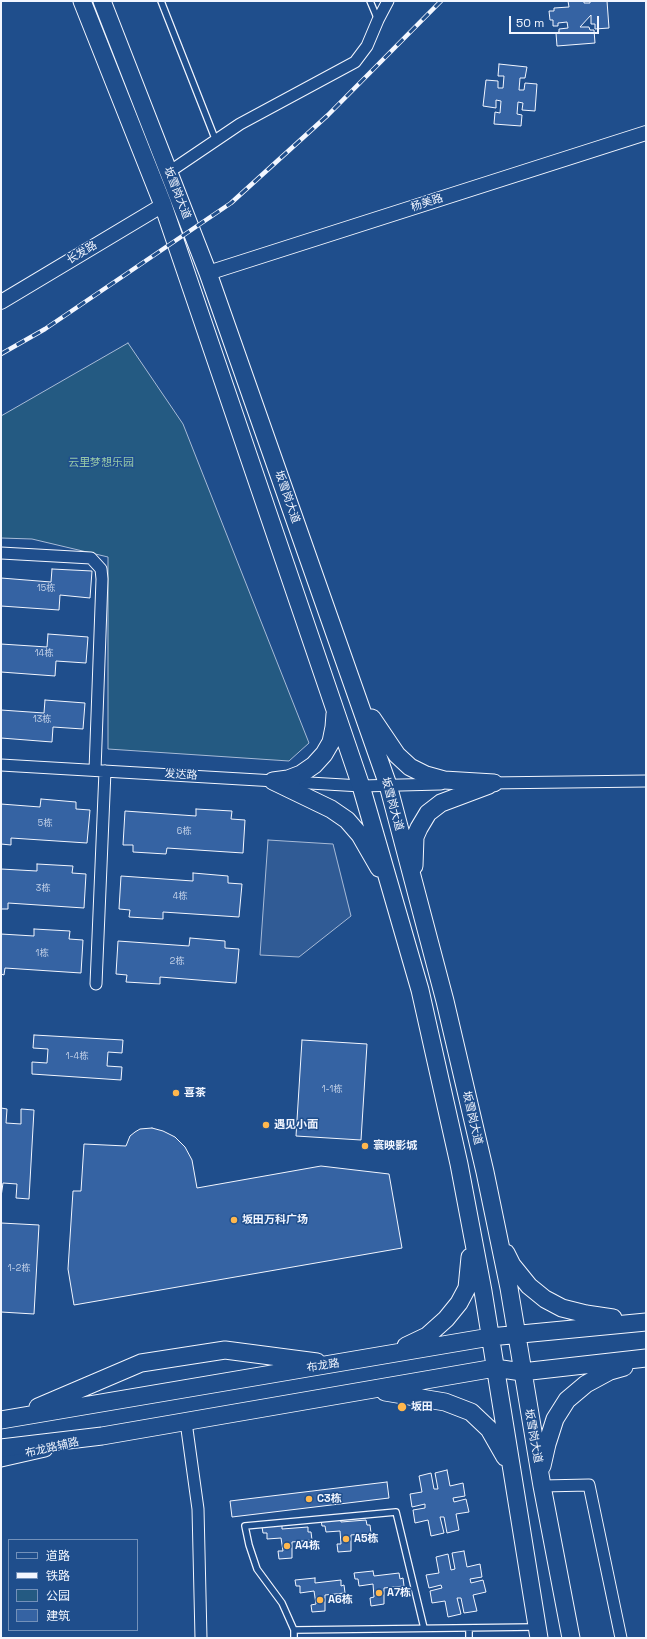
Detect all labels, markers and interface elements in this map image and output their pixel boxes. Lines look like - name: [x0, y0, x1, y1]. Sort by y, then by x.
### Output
- scale bar: [511, 8, 601, 34]
- text: 50 m: [516, 15, 544, 31]
- street label: 坂雪岗大道: [161, 165, 193, 221]
- street label: 杨美路: [409, 192, 445, 214]
- street label: 长发路: [64, 239, 100, 267]
- park label: 云里梦想乐园: [68, 456, 134, 470]
- street label: 坂雪岗大道: [272, 469, 302, 525]
- house number: 15栋: [37, 584, 55, 594]
- house number: 14栋: [35, 649, 53, 659]
- house number: 13栋: [33, 715, 51, 725]
- street label: 发达路: [164, 768, 198, 782]
- street label: 坂雪岗大道: [379, 776, 405, 832]
- house number: 5栋: [38, 819, 52, 829]
- house number: 6栋: [177, 827, 191, 837]
- house number: 3栋: [36, 884, 50, 894]
- house number: 4栋: [173, 892, 187, 902]
- house number: 1栋: [36, 949, 48, 959]
- house number: 2栋: [170, 957, 184, 967]
- house number: 1-4栋: [66, 1052, 88, 1062]
- house number: 1-1栋: [322, 1085, 342, 1095]
- place label: 喜茶: [184, 1086, 206, 1100]
- marker: 喜茶: [171, 1088, 181, 1098]
- street label: 坂雪岗大道: [459, 1090, 485, 1146]
- place label: 遇见小面: [274, 1118, 318, 1132]
- marker: 遇见小面: [261, 1120, 271, 1130]
- place label: 寰映影城: [373, 1139, 417, 1153]
- marker: 寰映影城: [360, 1141, 370, 1151]
- place label: 坂田万科广场: [242, 1213, 308, 1227]
- marker: 坂田万科广场: [229, 1215, 239, 1225]
- house number: 1-2栋: [8, 1264, 30, 1274]
- street label: 布龙路: [306, 1357, 340, 1375]
- place label: 坂田: [411, 1400, 433, 1414]
- marker: 坂田: [396, 1401, 408, 1413]
- street label: 坂雪岗大道: [522, 1408, 544, 1464]
- street label: 布龙路辅路: [24, 1435, 80, 1461]
- place label: C3栋: [317, 1492, 342, 1506]
- marker: C3栋: [304, 1494, 314, 1504]
- place label: A5栋: [354, 1532, 379, 1546]
- marker: A5栋: [341, 1534, 351, 1544]
- legend: [8, 1539, 138, 1631]
- place label: A4栋: [295, 1539, 320, 1553]
- marker: A4栋: [282, 1541, 292, 1551]
- text: 道路: [46, 1548, 70, 1564]
- text: 铁路: [46, 1568, 70, 1584]
- place label: A7栋: [387, 1586, 411, 1600]
- text: 公园: [46, 1588, 70, 1604]
- marker: A7栋: [374, 1588, 384, 1598]
- place label: A6栋: [328, 1593, 353, 1607]
- marker: A6栋: [315, 1595, 325, 1605]
- text: 建筑: [46, 1608, 70, 1624]

